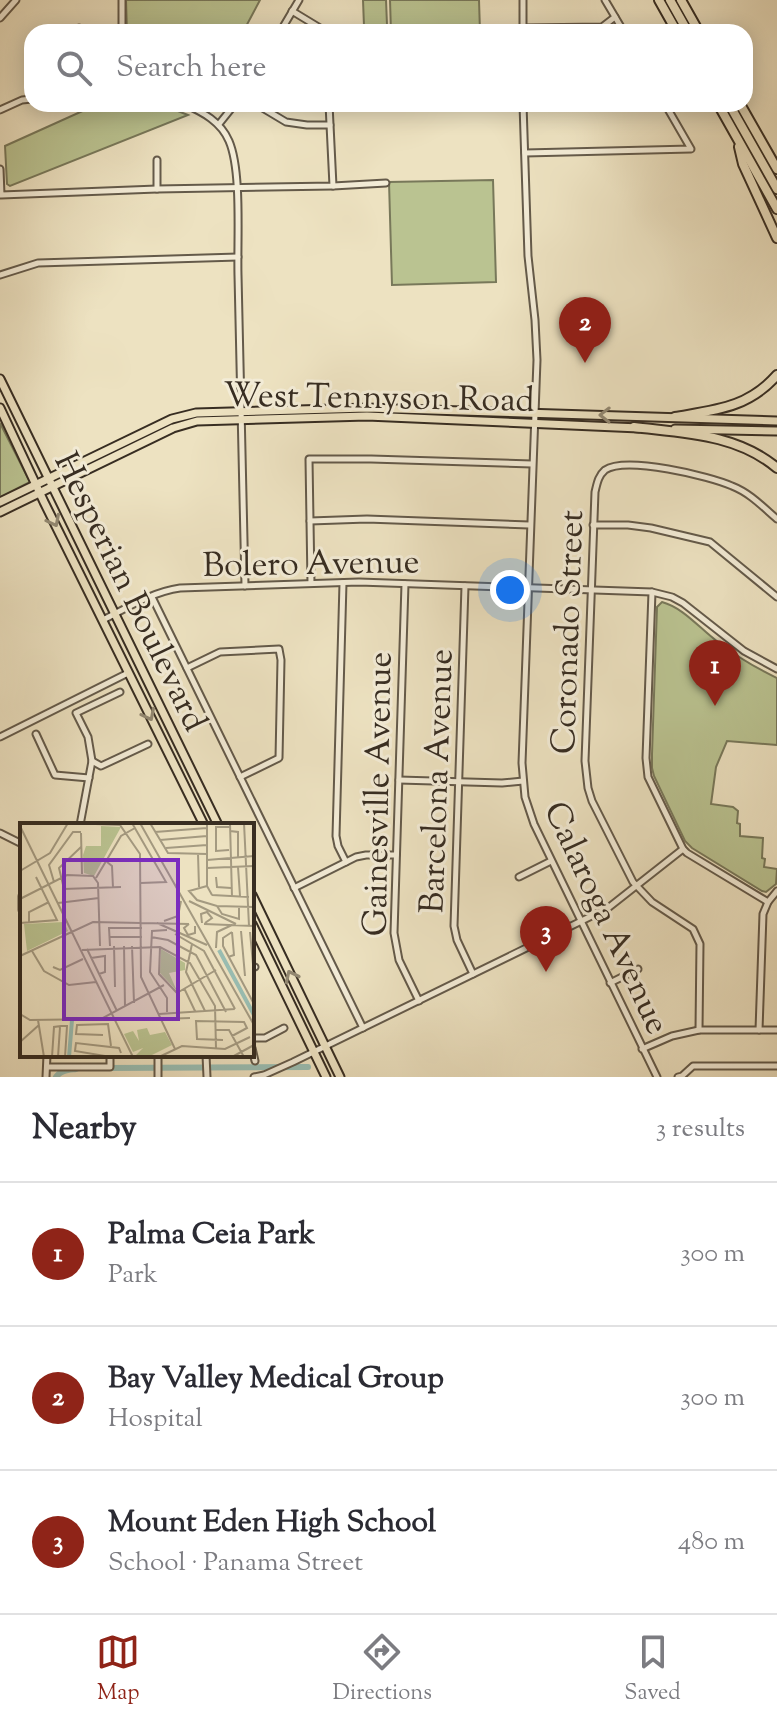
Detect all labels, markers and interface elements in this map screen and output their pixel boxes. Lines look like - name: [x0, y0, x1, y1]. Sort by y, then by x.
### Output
- search box: [24, 24, 753, 112]
- icon: search: [52, 46, 96, 90]
- text: Search here: [116, 47, 266, 90]
- pin: 2: [559, 297, 611, 363]
- street label: West Tennyson Road: [223, 372, 535, 427]
- one-way arrow: [598, 407, 611, 424]
- street label: Hesperian Boulevard: [40, 445, 218, 740]
- street label: Coronado Street: [541, 509, 598, 755]
- one-way arrow: [44, 512, 59, 527]
- street label: Bolero Avenue: [202, 539, 420, 592]
- your location: [490, 570, 530, 610]
- pin: 1: [689, 640, 741, 706]
- street label: Barcelona Avenue: [409, 648, 468, 914]
- street label: Gainesville Avenue: [353, 651, 406, 937]
- one-way arrow: [140, 707, 155, 722]
- street label: Calaroga Avenue: [529, 794, 680, 1043]
- inset map: [20, 823, 254, 1057]
- pin: 3: [520, 906, 572, 972]
- one-way arrow: [285, 970, 301, 984]
- text: Nearby: [32, 1105, 137, 1154]
- text: 3 results: [656, 1111, 745, 1148]
- text: Palma Ceia Park: [108, 1214, 315, 1257]
- text: 1: [54, 1236, 62, 1273]
- text: 300 m: [680, 1236, 745, 1273]
- text: Park: [108, 1257, 158, 1294]
- text: Bay Valley Medical Group: [108, 1358, 444, 1401]
- text: 2: [52, 1380, 64, 1417]
- text: 300 m: [680, 1380, 745, 1417]
- text: Hospital: [108, 1401, 203, 1438]
- text: Mount Eden High School: [108, 1502, 436, 1545]
- text: 3: [53, 1524, 63, 1561]
- text: 480 m: [678, 1524, 745, 1561]
- text: School · Panama Street: [108, 1545, 363, 1582]
- tab: Map: [96, 1630, 140, 1710]
- tab: Directions: [333, 1630, 432, 1710]
- tab: Saved: [624, 1630, 681, 1710]

